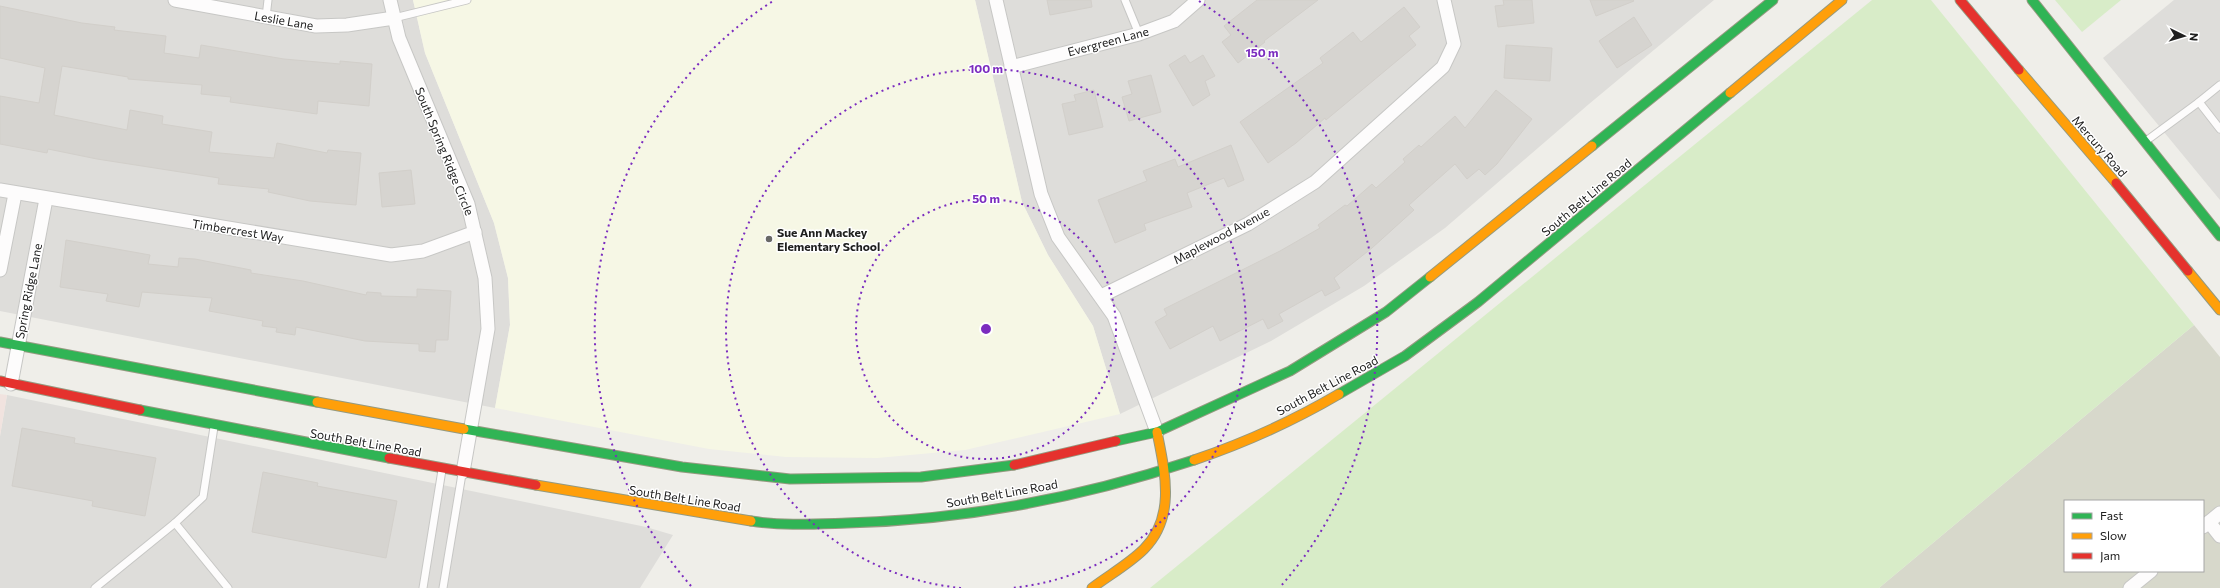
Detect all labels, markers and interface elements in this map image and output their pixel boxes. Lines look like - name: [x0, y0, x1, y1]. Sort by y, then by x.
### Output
- street label: Leslie Lane: [253, 8, 315, 32]
- north arrow: [2164, 16, 2204, 56]
- street label: Evergreen Lane: [1066, 23, 1150, 59]
- text: N: [2188, 32, 2201, 42]
- text: 150 m: [1245, 45, 1279, 59]
- text: 100 m: [969, 61, 1003, 75]
- street label: South Spring Ridge Circle: [413, 85, 477, 217]
- street label: Mercury Road: [2070, 113, 2130, 179]
- street label: South Belt Line Road: [1538, 155, 1634, 239]
- text: 50 m: [972, 191, 1000, 205]
- street label: Maplewood Avenue: [1171, 204, 1271, 266]
- street label: Timbercrest Way: [191, 216, 285, 244]
- place label: Sue Ann Mackey Elementary School: [777, 225, 880, 253]
- marker: Sue Ann Mackey Elementary School: [764, 234, 774, 244]
- street label: Spring Ridge Lane: [12, 242, 44, 340]
- centre of rings: [979, 322, 993, 336]
- street label: South Belt Line Road: [1274, 352, 1380, 418]
- street label: South Belt Line Road: [309, 425, 423, 459]
- street label: South Belt Line Road: [945, 476, 1059, 510]
- street label: South Belt Line Road: [628, 482, 742, 514]
- legend: [2064, 500, 2204, 572]
- text: Fast: [2100, 508, 2123, 522]
- text: Slow: [2100, 528, 2127, 542]
- text: Jam: [2100, 548, 2120, 563]

